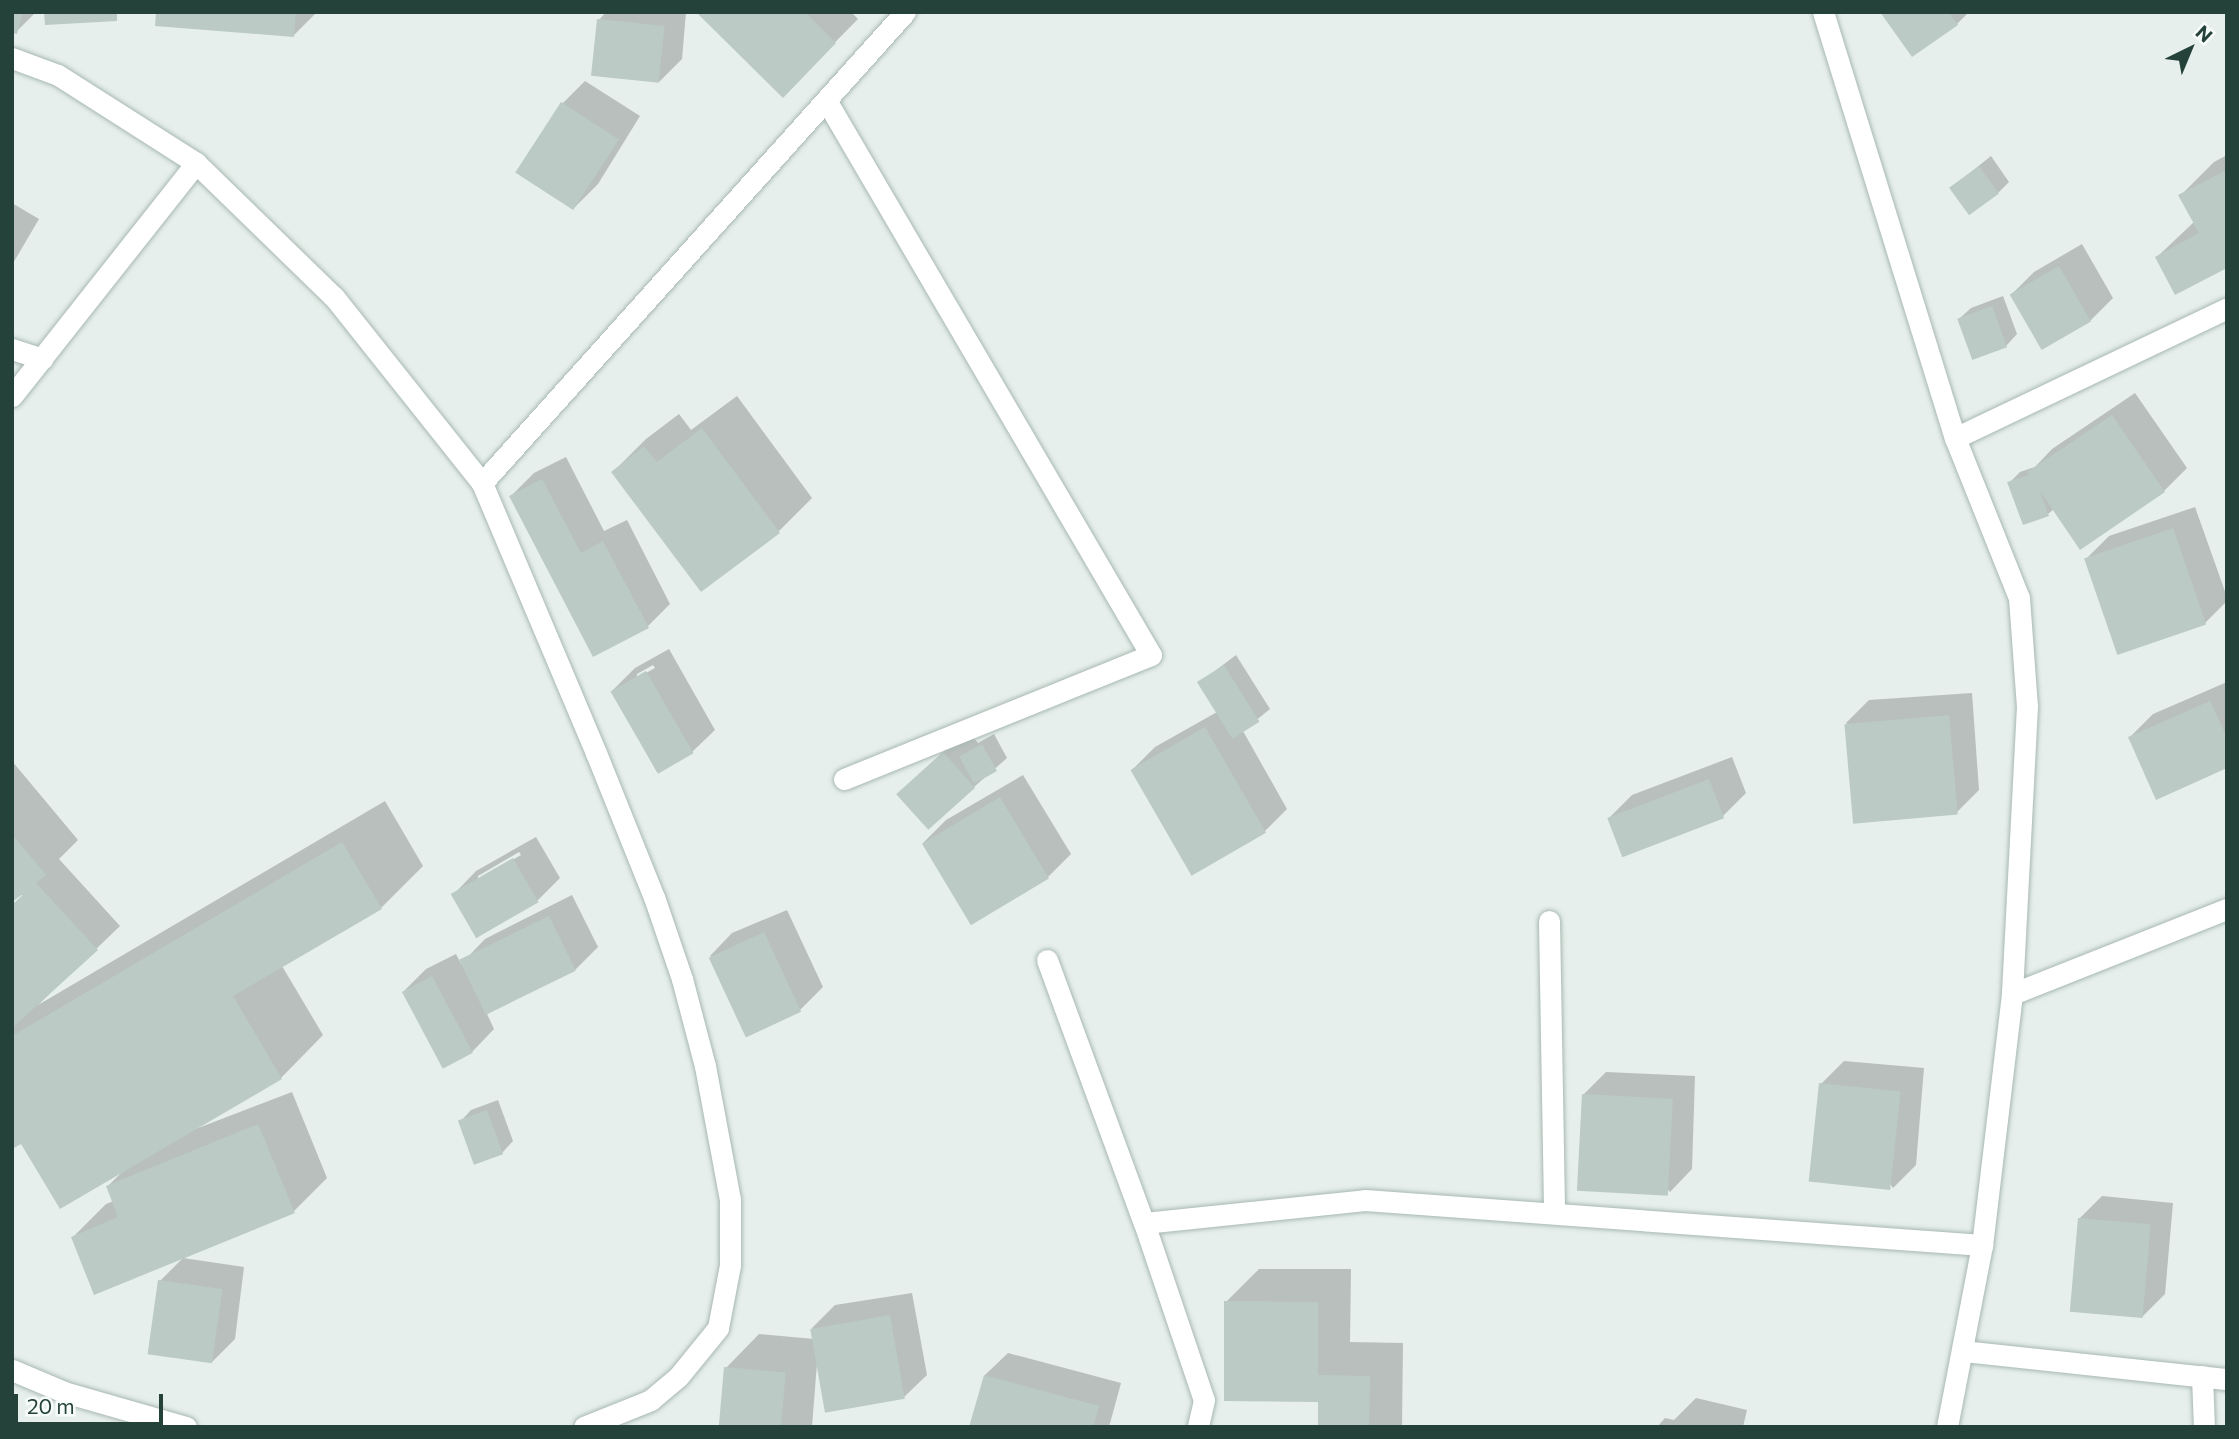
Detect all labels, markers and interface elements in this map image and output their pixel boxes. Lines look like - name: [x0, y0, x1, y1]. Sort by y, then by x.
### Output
- north arrow: [2155, 14, 2225, 84]
- text: N: [2192, 20, 2218, 47]
- scale bar: [18, 1380, 166, 1424]
- text: 20 m: [27, 1393, 75, 1418]

